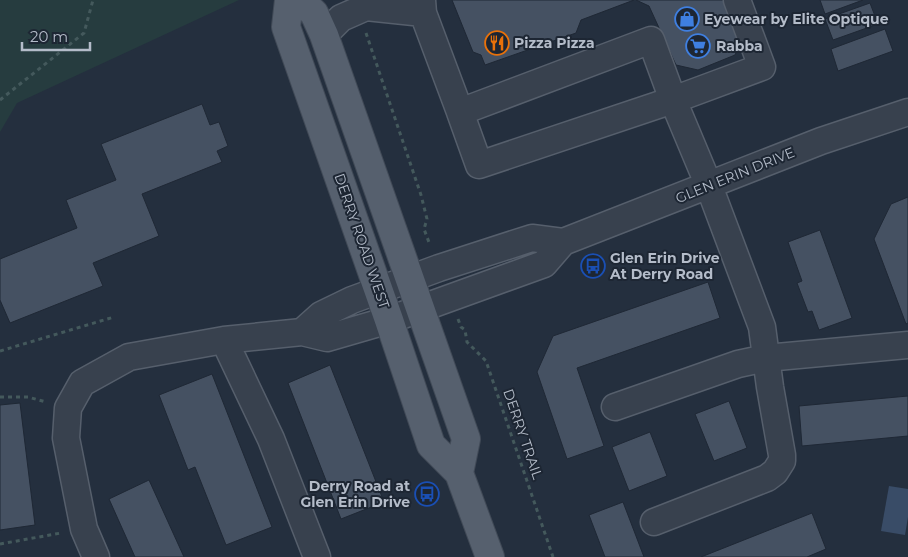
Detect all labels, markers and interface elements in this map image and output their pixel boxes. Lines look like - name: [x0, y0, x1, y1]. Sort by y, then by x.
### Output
- shop icon: Eyewear by Elite Optique: [674, 6, 700, 32]
- place label: Eyewear by Elite Optique: [704, 10, 889, 28]
- scale bar: [22, 20, 90, 52]
- text: 20 m: [30, 27, 68, 46]
- restaurant icon: Pizza Pizza: [484, 30, 510, 56]
- supermarket icon: Rabba: [685, 33, 711, 59]
- place label: Pizza Pizza: [514, 34, 595, 52]
- place label: Rabba: [716, 37, 763, 55]
- street label: GLEN ERIN DRIVE: [673, 143, 797, 207]
- street label: DERRY ROAD WEST: [330, 171, 394, 311]
- place label: Glen Erin Drive At Derry Road: [609, 249, 720, 283]
- bus stop icon: Glen Erin Drive At Derry Road: [580, 253, 606, 279]
- street label: DERRY TRAIL: [499, 387, 547, 482]
- place label: Derry Road at Glen Erin Drive: [301, 477, 410, 511]
- bus stop icon: Derry Road at Glen Erin Drive: [414, 481, 440, 507]

